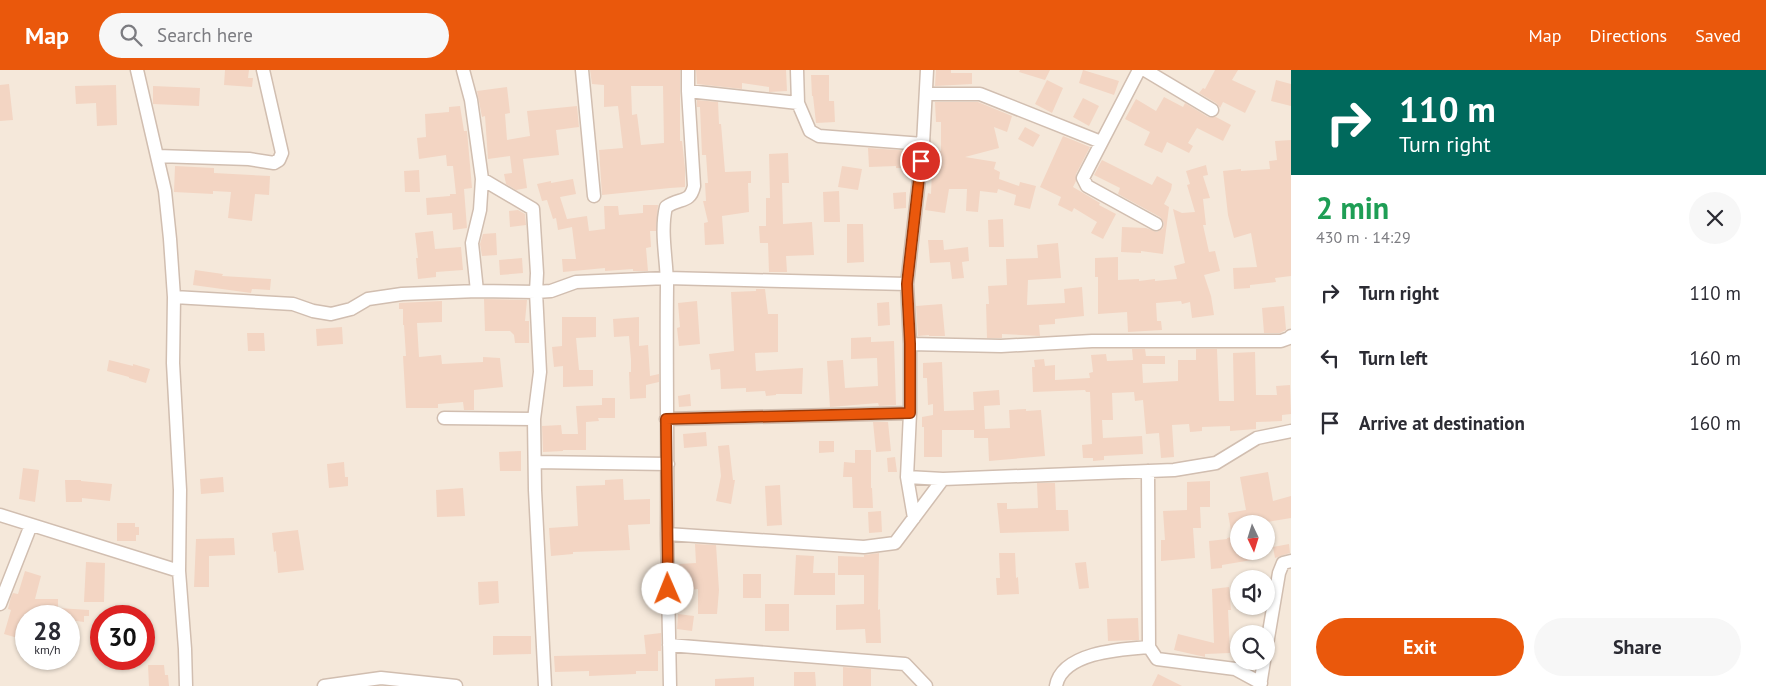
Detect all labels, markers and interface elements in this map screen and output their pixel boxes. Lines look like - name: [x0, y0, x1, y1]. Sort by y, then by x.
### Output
- search box: [99, 13, 449, 58]
- text: Map: [25, 20, 69, 51]
- icon: search: [117, 21, 145, 49]
- text: Search here: [157, 23, 253, 47]
- text: Map: [1529, 24, 1561, 47]
- text: Directions: [1589, 24, 1667, 47]
- text: Saved: [1695, 24, 1741, 47]
- text: 110 m: [1399, 86, 1496, 132]
- icon: right: [1316, 90, 1381, 155]
- text: Turn right: [1399, 130, 1491, 158]
- pin: [900, 140, 942, 182]
- icon: arrive: [907, 147, 935, 175]
- text: 2 min: [1316, 188, 1389, 227]
- button: close: [1689, 192, 1741, 244]
- text: 430 m · 14:29: [1316, 227, 1411, 247]
- icon: right: [1316, 279, 1344, 307]
- text: Turn right: [1359, 281, 1439, 305]
- text: 110 m: [1689, 281, 1741, 305]
- icon: left: [1316, 344, 1344, 372]
- text: Turn left: [1359, 346, 1428, 370]
- text: 160 m: [1689, 346, 1741, 370]
- icon: arrive: [1316, 409, 1344, 437]
- text: Arrive at destination: [1359, 411, 1525, 435]
- text: 160 m: [1689, 411, 1741, 435]
- north arrow: [1230, 515, 1275, 560]
- map controls: [1230, 515, 1275, 670]
- position arrow: [641, 562, 693, 614]
- button: sound: [1230, 570, 1275, 615]
- speed limit sign: 30: [90, 605, 155, 670]
- text: 28: [33, 615, 62, 647]
- button: Exit: [1316, 618, 1524, 676]
- button: Share: [1534, 618, 1741, 676]
- button: search: [1230, 625, 1275, 670]
- text: km/h: [34, 642, 61, 657]

